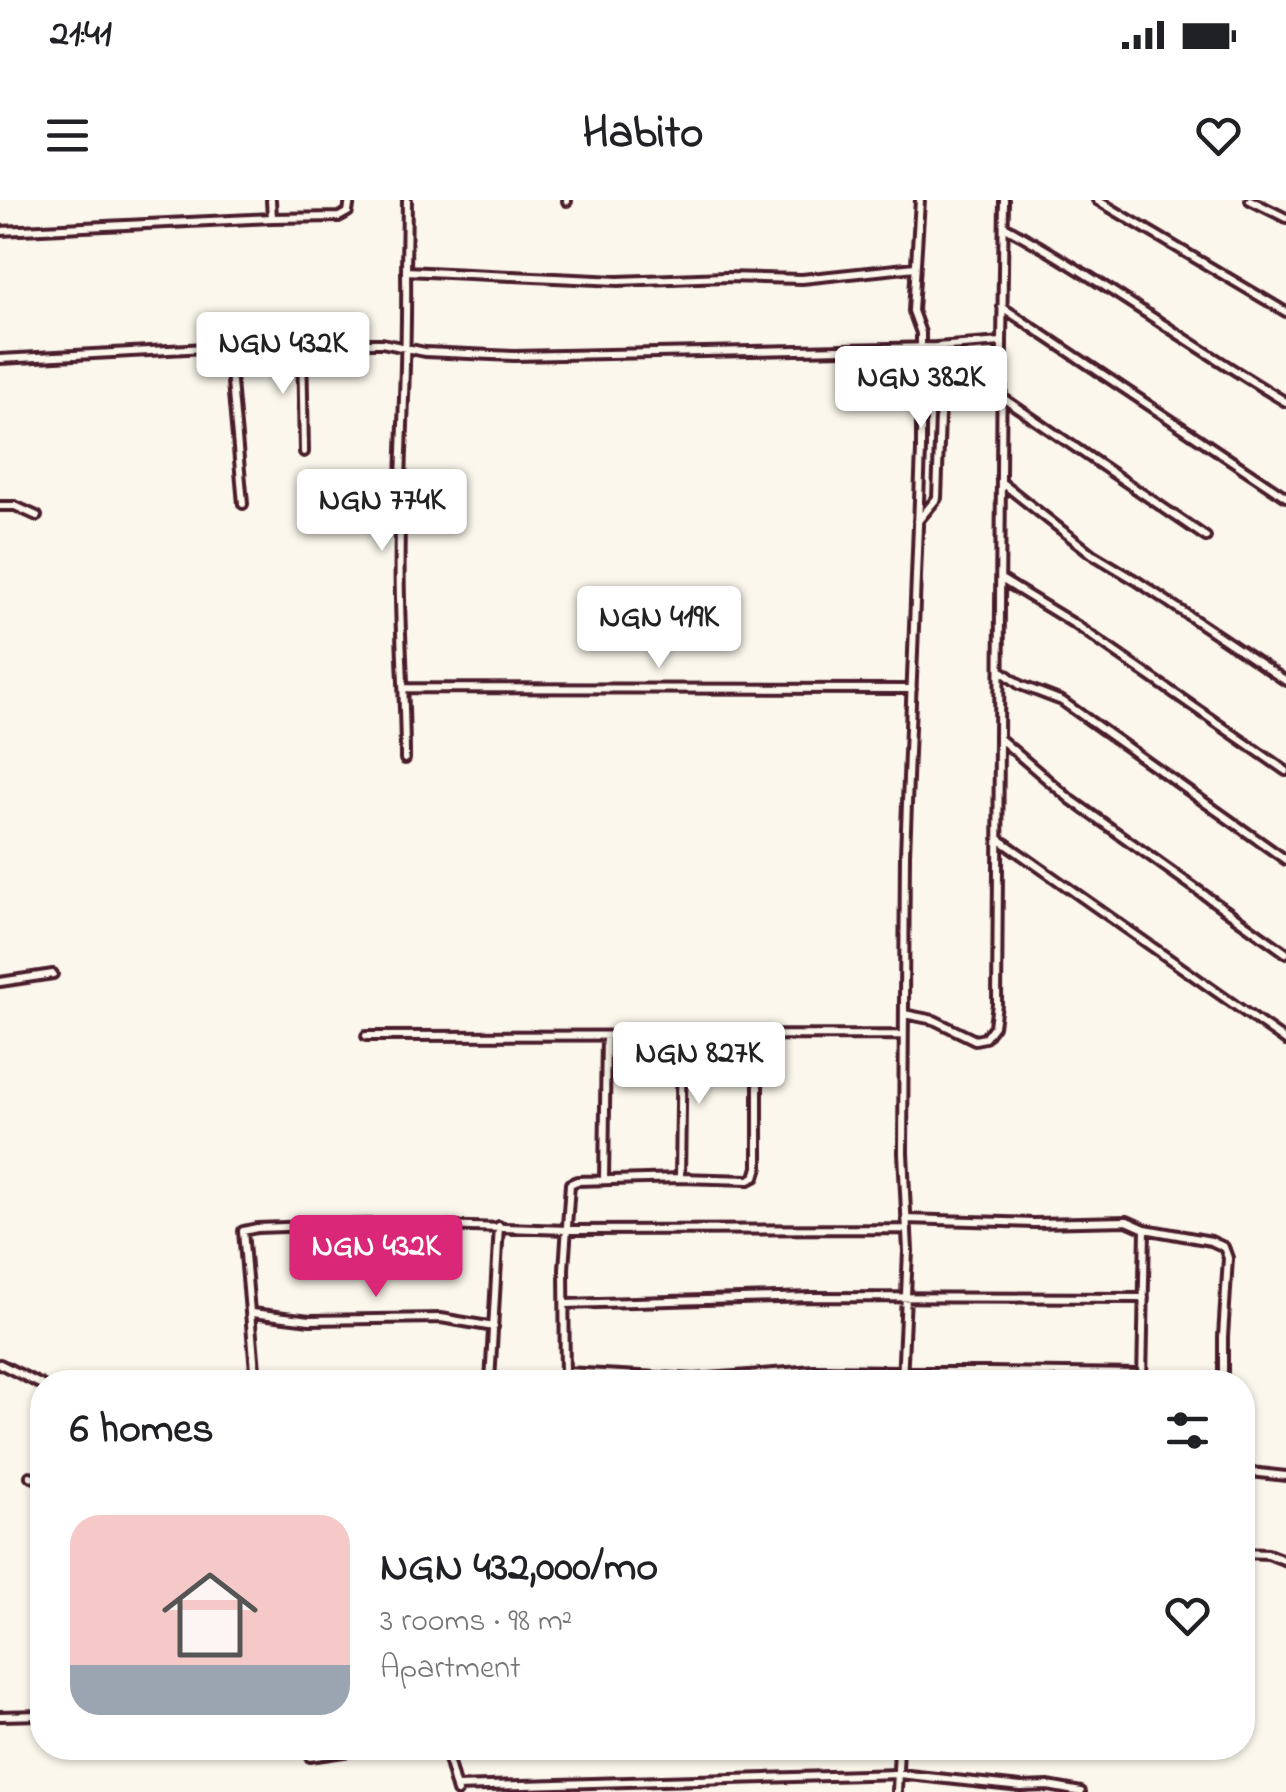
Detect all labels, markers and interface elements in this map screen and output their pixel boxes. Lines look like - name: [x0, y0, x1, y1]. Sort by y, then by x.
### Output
- text: 21:41: [50, 7, 112, 63]
- text: Habito: [583, 102, 703, 168]
- icon: menu: [40, 108, 95, 163]
- icon: heart: [1191, 108, 1246, 163]
- pin: NGN 432K: [180, 312, 386, 397]
- text: NGN 432K: [218, 321, 348, 368]
- pin: NGN 382K: [818, 346, 1024, 431]
- text: NGN 382K: [857, 355, 985, 402]
- pin: NGN 774K: [279, 469, 485, 554]
- text: NGN 774K: [319, 478, 445, 525]
- pin: NGN 419K: [556, 586, 762, 671]
- text: NGN 419K: [599, 595, 719, 642]
- pin: NGN 827K: [596, 1022, 802, 1107]
- text: NGN 827K: [635, 1031, 763, 1078]
- pin: NGN 432K: [273, 1215, 479, 1300]
- text: NGN 432K: [311, 1224, 441, 1271]
- text: 6 homes: [70, 1400, 214, 1461]
- icon: filters: [1160, 1403, 1215, 1458]
- text: NGN 432,000/mo: [380, 1538, 658, 1599]
- icon: home: [150, 1555, 270, 1675]
- icon: heart: [1160, 1588, 1215, 1643]
- text: 3 rooms · 98 m²: [380, 1599, 572, 1646]
- text: Apartment: [380, 1646, 521, 1693]

